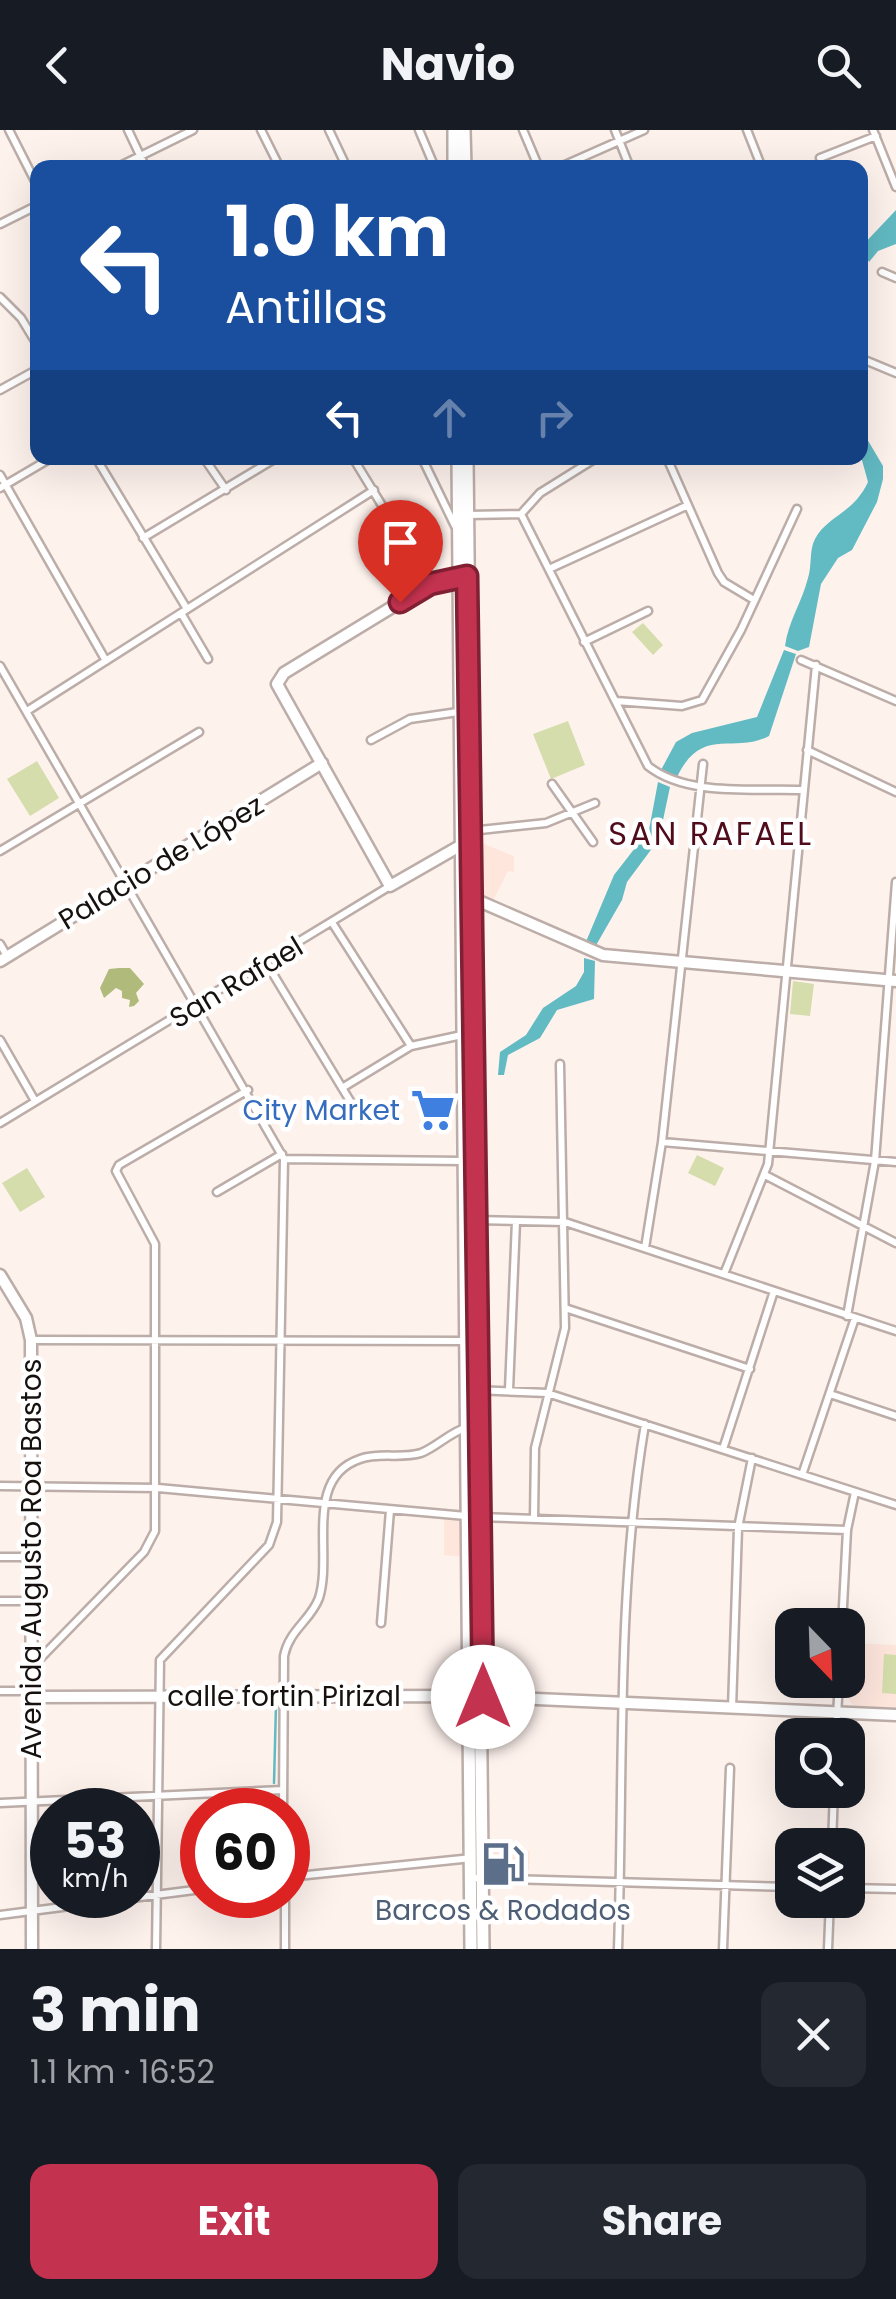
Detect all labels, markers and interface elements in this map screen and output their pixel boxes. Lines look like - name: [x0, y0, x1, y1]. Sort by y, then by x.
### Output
- text: Navio: [381, 33, 515, 96]
- icon: back: [30, 38, 85, 93]
- icon: search: [811, 38, 866, 93]
- text: 1.0 km: [225, 182, 449, 281]
- icon: left: [60, 200, 190, 330]
- text: Antillas: [225, 276, 388, 339]
- icon: left: [317, 390, 372, 445]
- icon: ahead: [422, 390, 477, 445]
- icon: right: [527, 390, 582, 445]
- pin: [358, 500, 443, 603]
- icon: arrive: [373, 515, 428, 570]
- street label: Palacio de López: [51, 786, 271, 939]
- district label: SAN RAFAEL: [608, 811, 814, 856]
- street label: San Rafael: [162, 927, 310, 1038]
- supermarket icon: City Market: [409, 1086, 457, 1134]
- place label: City Market: [243, 1091, 400, 1130]
- street label: Avenida Augusto Roa Bastos: [12, 1359, 51, 1759]
- north arrow: [775, 1608, 865, 1698]
- map controls: [775, 1608, 865, 1918]
- position arrow: [431, 1645, 535, 1749]
- street label: calle fortin Pirizal: [167, 1677, 401, 1716]
- button: search: [775, 1718, 865, 1808]
- speed limit sign: 60: [180, 1788, 310, 1918]
- text: 53: [64, 1805, 126, 1876]
- button: layers: [775, 1828, 865, 1918]
- fuel station icon: Barcos & Rodados: [479, 1840, 527, 1888]
- text: km/h: [62, 1861, 128, 1896]
- place label: Barcos & Rodados: [375, 1891, 631, 1930]
- text: 3 min: [30, 1968, 201, 2052]
- button: close: [761, 1982, 866, 2087]
- text: 1.1 km · 16:52: [30, 2049, 215, 2094]
- button: Exit: [30, 2164, 438, 2279]
- button: Share: [458, 2164, 866, 2279]

